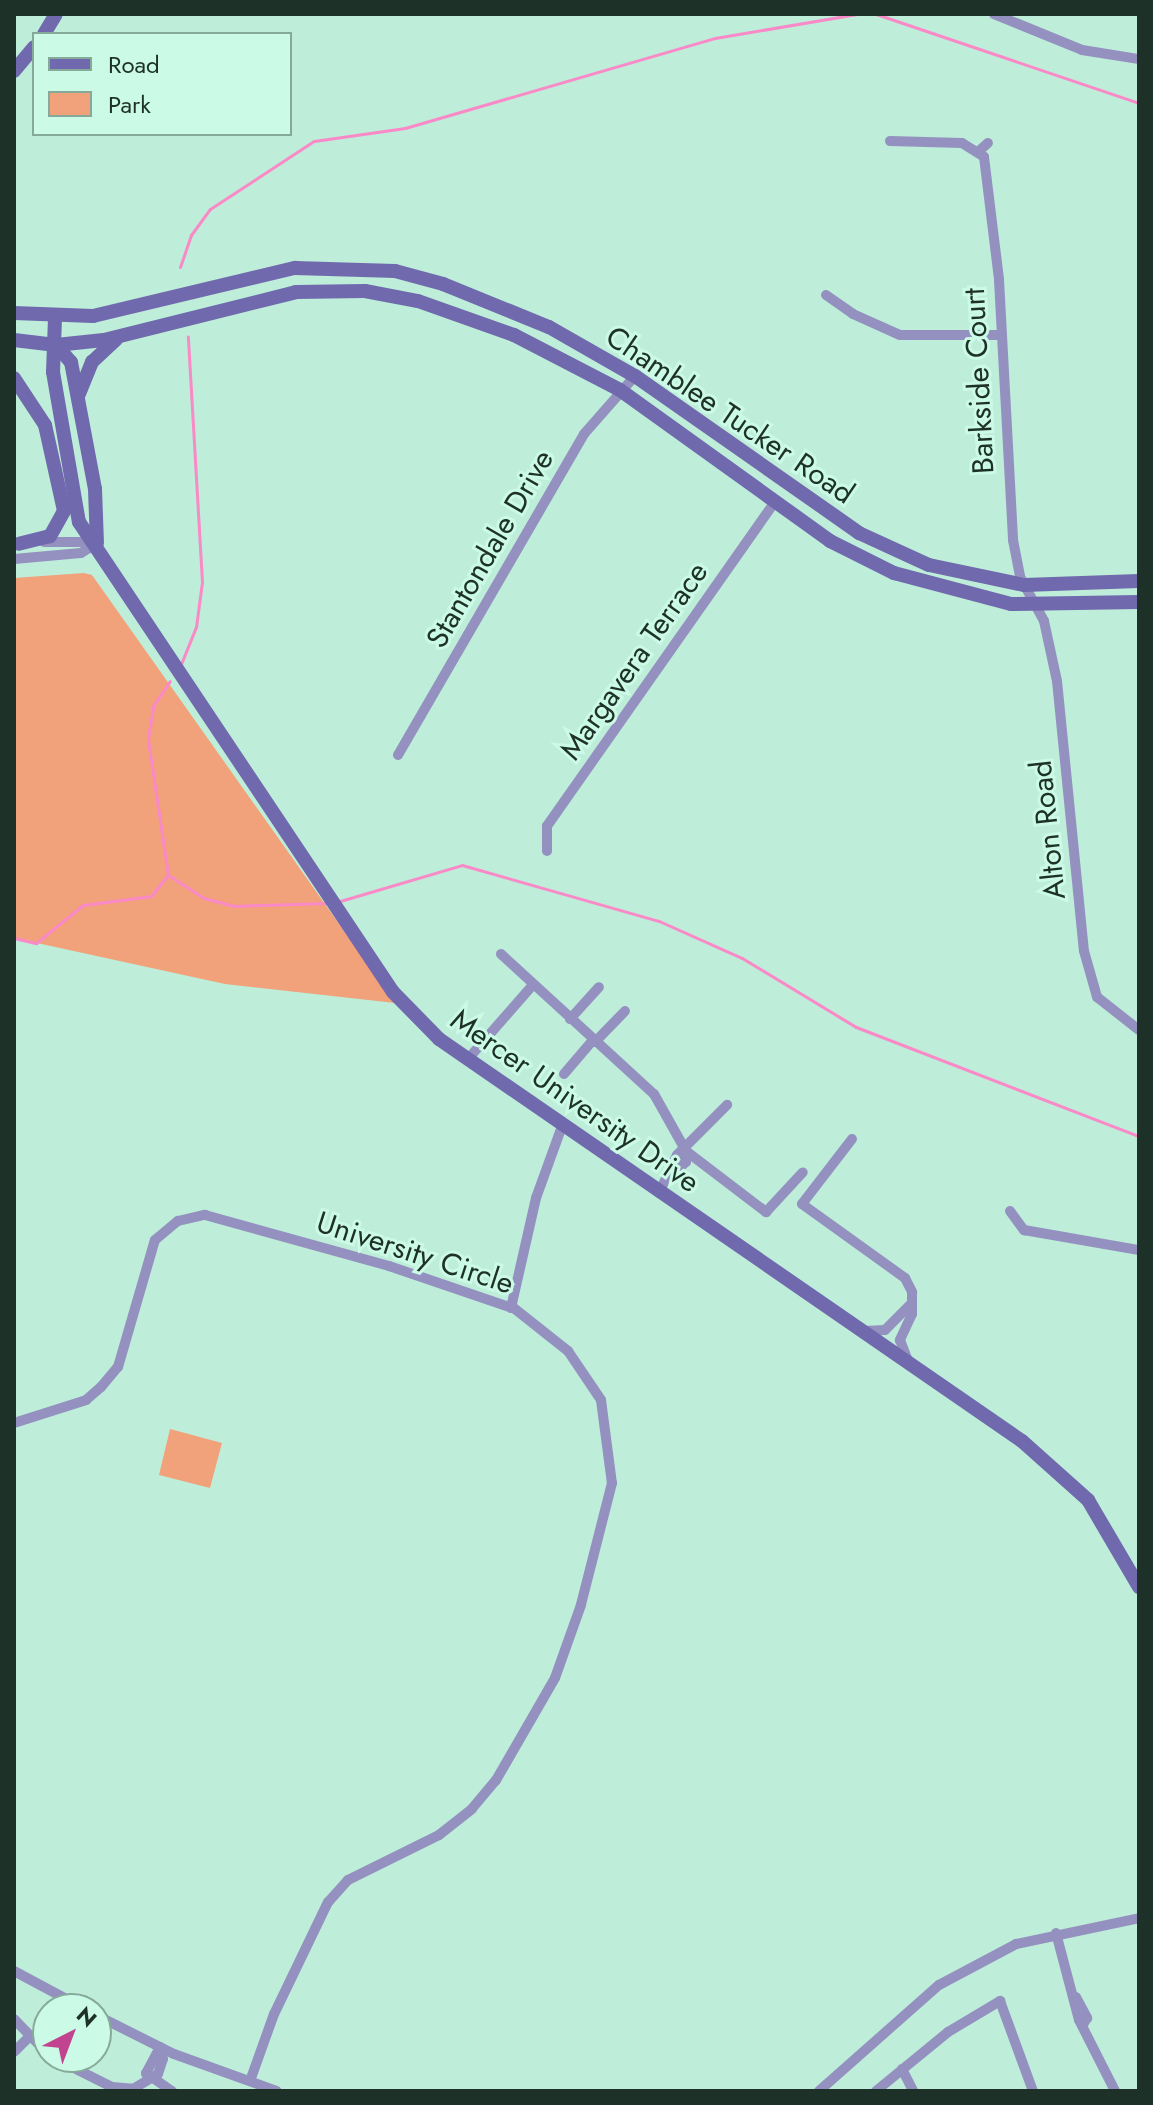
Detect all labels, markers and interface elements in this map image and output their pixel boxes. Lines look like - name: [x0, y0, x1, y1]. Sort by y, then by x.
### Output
- legend: [32, 32, 292, 136]
- text: Road: [108, 47, 160, 82]
- text: Park: [108, 87, 151, 122]
- street label: Barkside Court: [956, 287, 1002, 475]
- street label: Chamblee Tucker Road: [599, 318, 861, 512]
- street label: Stantondale Drive: [419, 444, 561, 654]
- street label: Margavera Terrace: [552, 555, 716, 767]
- street label: Alton Road: [1023, 759, 1073, 901]
- street label: Mercer University Drive: [444, 1002, 706, 1200]
- street label: University Circle: [312, 1204, 518, 1302]
- north arrow: [32, 1993, 112, 2073]
- text: N: [70, 1999, 104, 2034]

